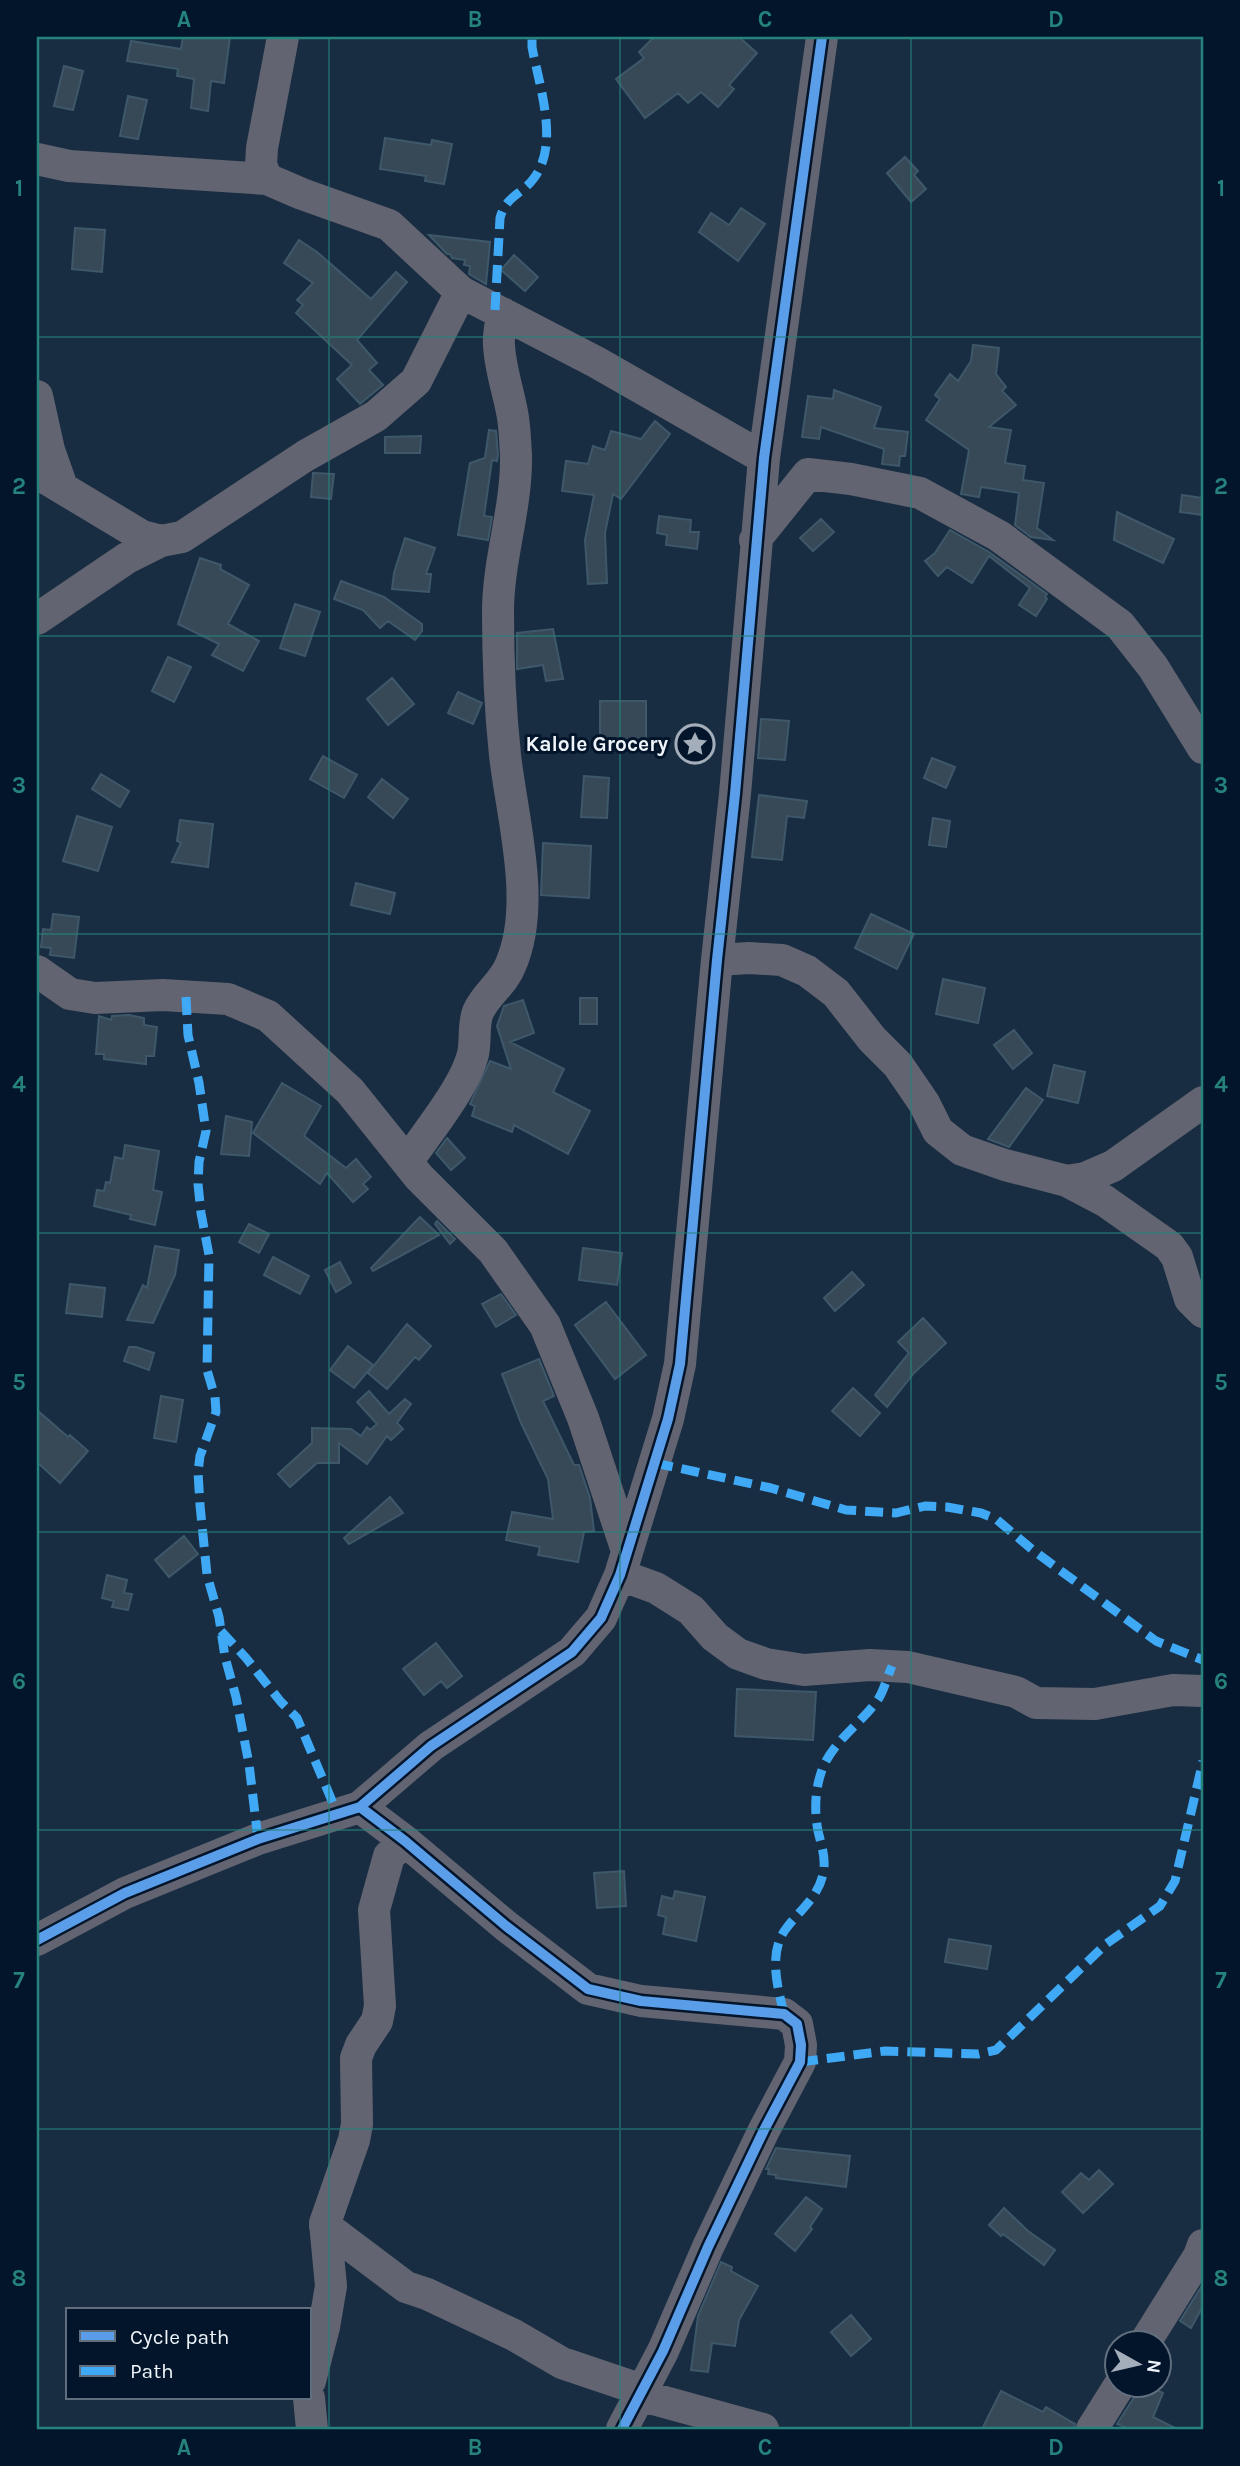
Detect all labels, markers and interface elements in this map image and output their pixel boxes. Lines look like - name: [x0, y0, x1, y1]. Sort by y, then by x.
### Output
- text: A: [177, 6, 191, 33]
- text: B: [468, 6, 482, 33]
- text: C: [758, 6, 772, 33]
- text: D: [1048, 6, 1064, 33]
- text: 1: [15, 175, 23, 202]
- text: 1: [1217, 175, 1225, 202]
- text: 2: [12, 473, 26, 500]
- text: 2: [1214, 473, 1228, 500]
- place icon: Kalole Grocery: [674, 723, 716, 765]
- place label: Kalole Grocery: [525, 732, 668, 756]
- text: 3: [12, 772, 26, 799]
- text: 3: [1214, 772, 1228, 799]
- text: 4: [12, 1071, 26, 1098]
- text: 4: [1214, 1071, 1228, 1098]
- text: 5: [12, 1369, 26, 1396]
- text: 5: [1214, 1369, 1228, 1396]
- text: 6: [12, 1668, 26, 1695]
- text: 6: [1214, 1668, 1228, 1695]
- text: 7: [13, 1967, 25, 1994]
- text: 7: [1215, 1967, 1227, 1994]
- text: 8: [12, 2265, 26, 2292]
- text: 8: [1214, 2265, 1228, 2292]
- legend: [66, 2308, 312, 2400]
- text: Cycle path: [130, 2325, 230, 2349]
- north arrow: [1104, 2330, 1174, 2400]
- text: N: [1142, 2358, 1166, 2375]
- text: Path: [130, 2359, 174, 2383]
- text: A: [177, 2434, 191, 2461]
- text: B: [468, 2434, 482, 2461]
- text: C: [758, 2434, 772, 2461]
- text: D: [1048, 2434, 1064, 2461]

